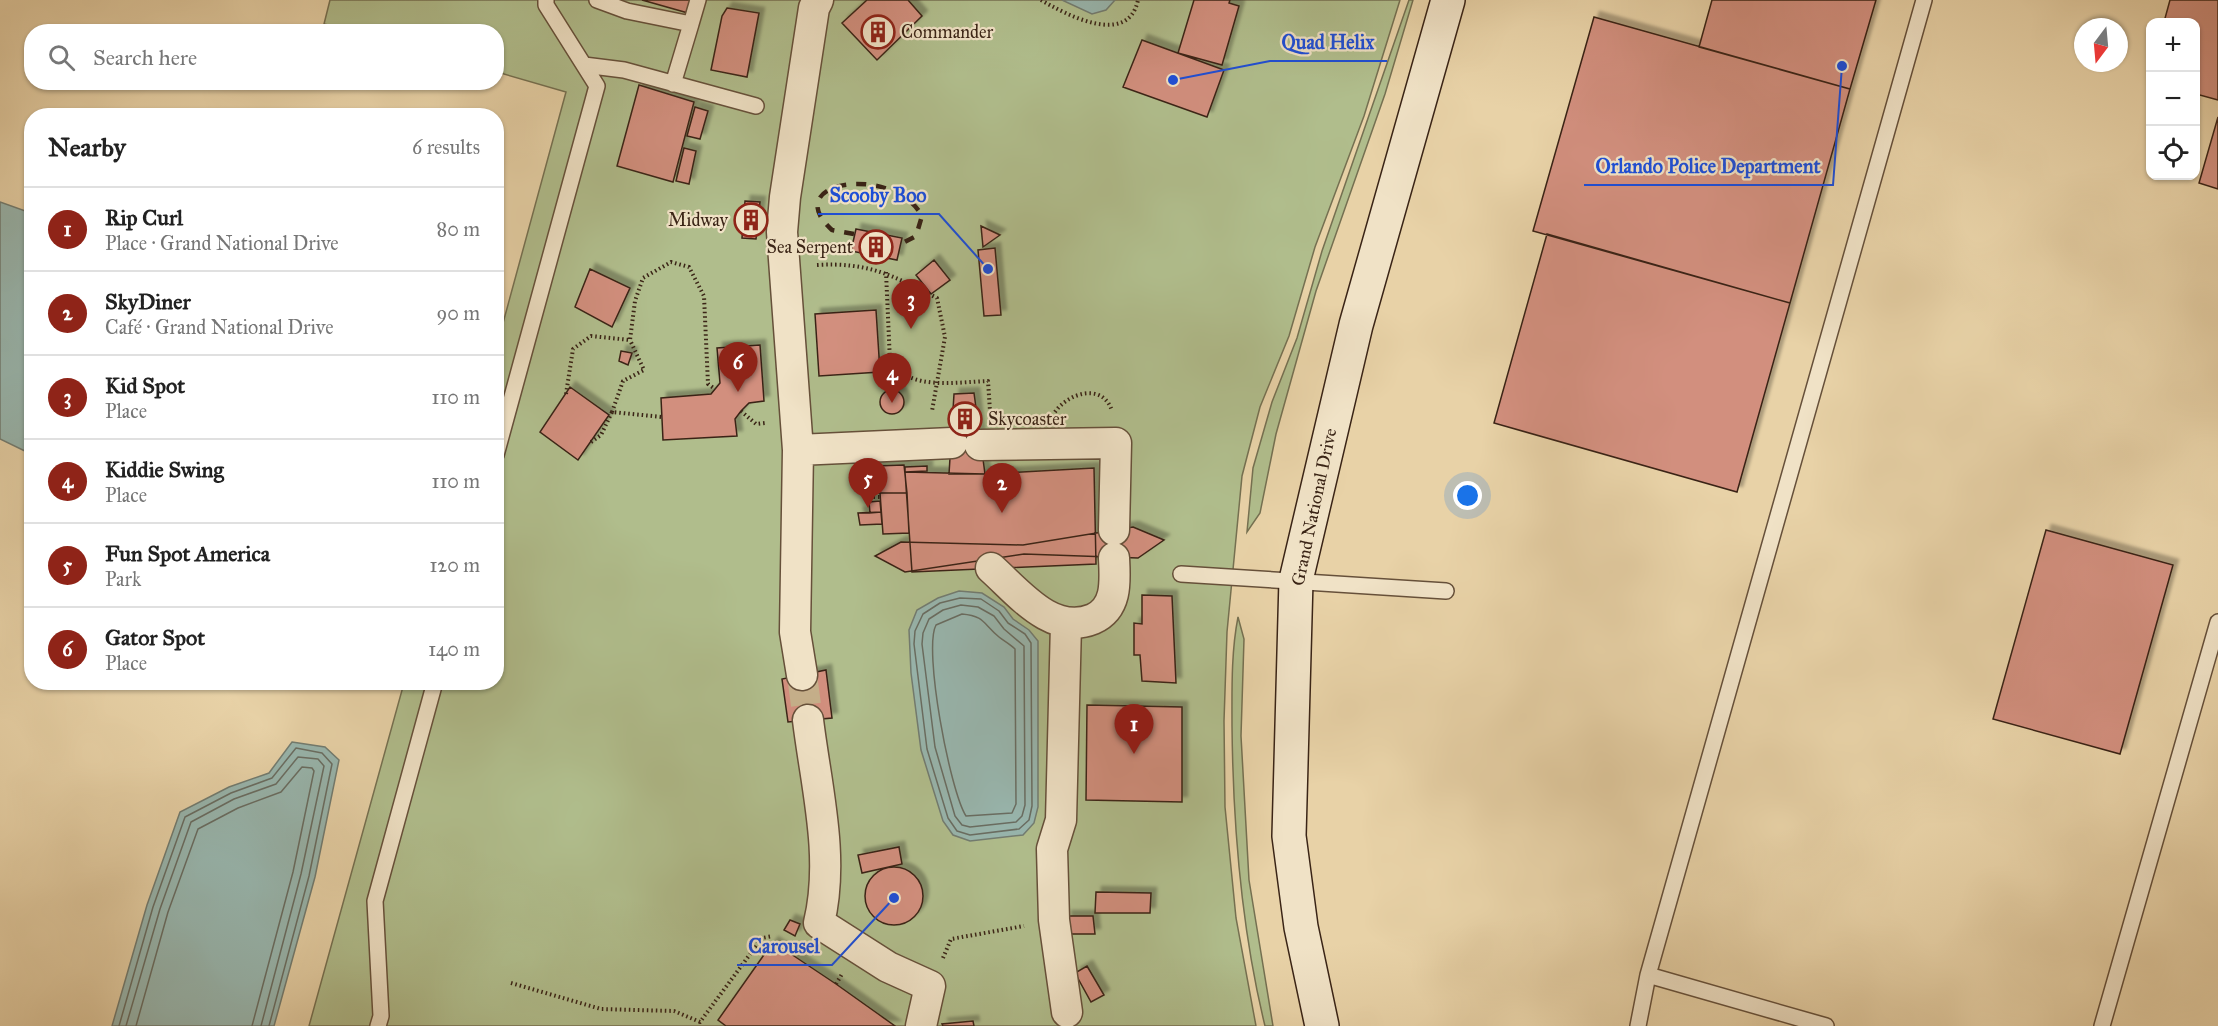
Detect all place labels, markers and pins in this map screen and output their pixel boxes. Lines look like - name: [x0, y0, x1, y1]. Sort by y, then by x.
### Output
- building icon: Commander: [860, 14, 896, 50]
- place label: Commander: [901, 21, 994, 43]
- callout: Quad Helix: [1270, 23, 1387, 61]
- callout: Orlando Police Department: [1584, 147, 1833, 185]
- callout: Scooby Boo: [818, 176, 939, 214]
- building icon: Midway: [733, 202, 769, 238]
- place label: Midway: [668, 209, 729, 231]
- building icon: Sea Serpent: [858, 229, 894, 265]
- place label: Sea Serpent: [767, 236, 854, 258]
- pin: 3: [892, 280, 930, 329]
- pin: 6: [718, 342, 758, 392]
- pin: 4: [872, 354, 912, 403]
- building icon: Skycoaster: [947, 401, 983, 437]
- place label: Skycoaster: [988, 408, 1067, 430]
- pin: 5: [848, 458, 888, 508]
- pin: 2: [982, 464, 1022, 513]
- pin: 1: [1114, 704, 1154, 754]
- callout: Carousel: [737, 927, 832, 965]

